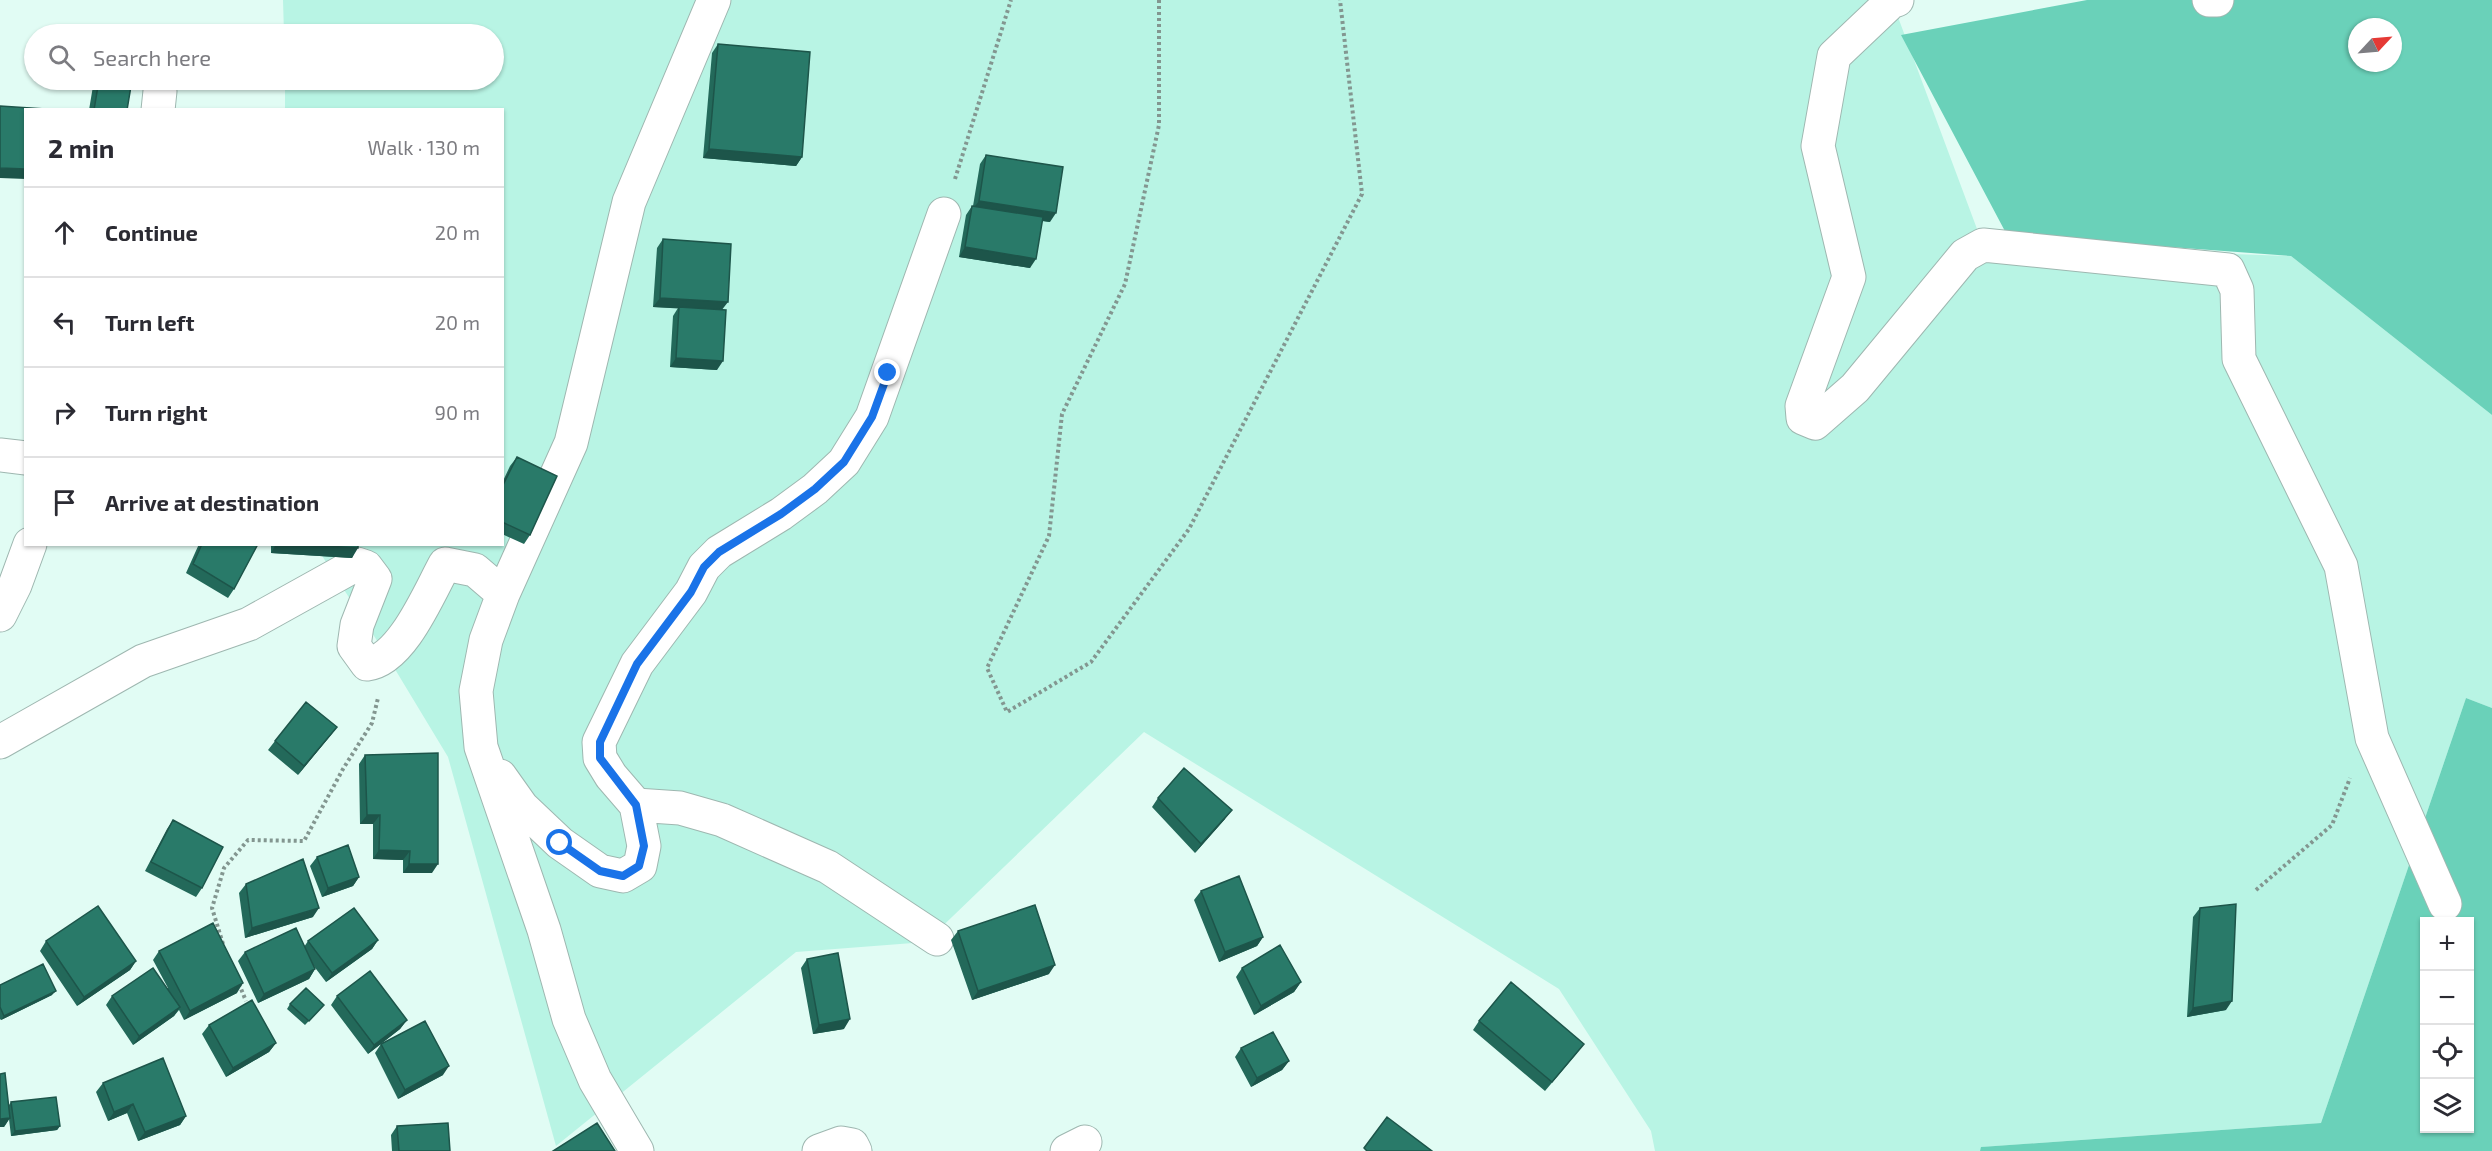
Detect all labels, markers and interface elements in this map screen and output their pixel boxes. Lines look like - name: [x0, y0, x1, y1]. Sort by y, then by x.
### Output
- north arrow: [2348, 18, 2402, 72]
- search box: [24, 24, 504, 90]
- icon: search: [45, 41, 78, 74]
- text: Search here: [93, 44, 211, 70]
- text: 2 min: [48, 132, 114, 163]
- text: Walk · 130 m: [368, 135, 480, 159]
- icon: ahead: [48, 216, 81, 249]
- text: Continue: [105, 219, 198, 245]
- text: 20 m: [435, 220, 480, 244]
- icon: left: [48, 306, 81, 339]
- text: Turn left: [105, 309, 194, 335]
- text: 20 m: [435, 310, 480, 334]
- route end: [874, 359, 900, 385]
- icon: right: [48, 396, 81, 429]
- text: Turn right: [105, 399, 207, 425]
- text: 90 m: [435, 400, 480, 424]
- icon: arrive: [48, 486, 81, 519]
- text: Arrive at destination: [105, 489, 319, 515]
- route start: [546, 829, 572, 855]
- map controls: [2420, 917, 2474, 1133]
- button: +: [2420, 917, 2474, 971]
- button: −: [2420, 971, 2474, 1025]
- button: locate: [2420, 1025, 2474, 1079]
- button: layers: [2420, 1079, 2474, 1133]

